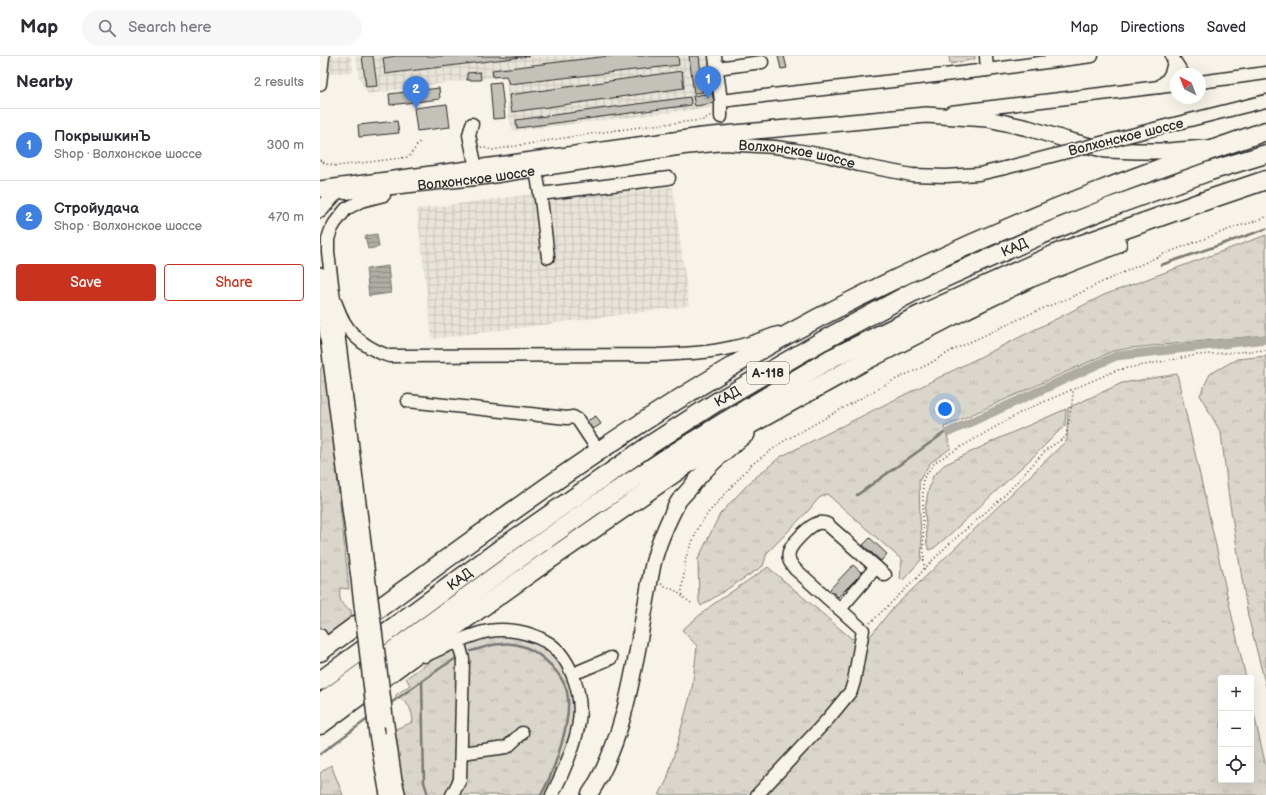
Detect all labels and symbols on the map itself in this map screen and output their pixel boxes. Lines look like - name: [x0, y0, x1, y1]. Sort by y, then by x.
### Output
- pin: 1: [695, 66, 721, 99]
- north arrow: [1170, 68, 1206, 104]
- pin: 2: [403, 76, 429, 109]
- street label: Волхонское шоссе: [1067, 114, 1186, 160]
- street label: Волхонское шоссе: [738, 136, 857, 172]
- street label: Волхонское шоссе: [417, 162, 536, 194]
- street label: КАД: [998, 234, 1030, 260]
- road number: А-118: [747, 362, 789, 384]
- street label: КАД: [711, 382, 743, 410]
- your location: [935, 399, 955, 419]
- street label: КАД: [443, 564, 476, 594]

